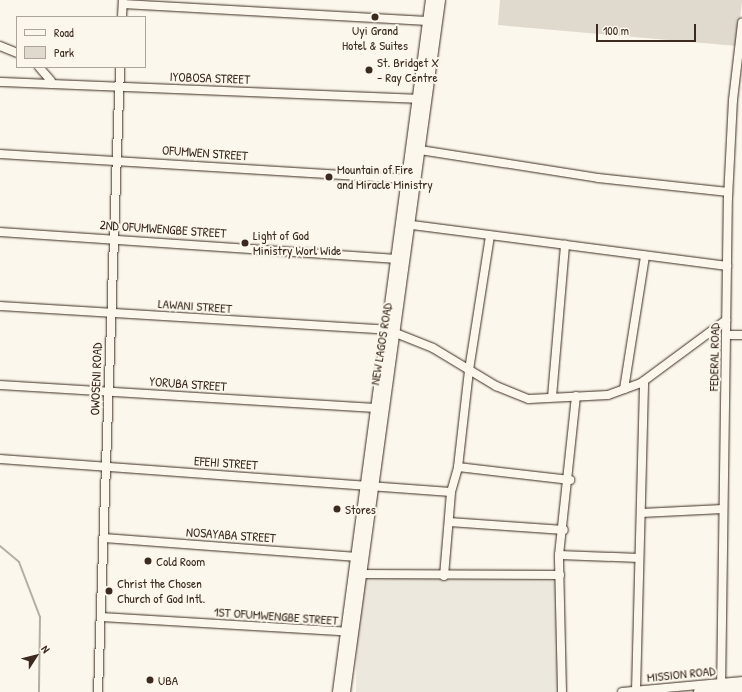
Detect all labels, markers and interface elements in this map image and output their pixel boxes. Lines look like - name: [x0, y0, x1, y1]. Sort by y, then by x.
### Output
- marker: Uyi Grand Hotel & Suites: [370, 12, 380, 22]
- legend: [16, 16, 146, 68]
- scale bar: [598, 16, 698, 42]
- text: 100 m: [603, 22, 629, 39]
- place label: Uyi Grand Hotel & Suites: [342, 23, 408, 54]
- text: Road: [54, 24, 74, 41]
- text: Park: [54, 44, 74, 61]
- place label: St. Bridget X - Ray Centre: [377, 55, 439, 86]
- marker: St. Bridget X - Ray Centre: [364, 65, 374, 75]
- street label: IYOBOSA STREET: [169, 69, 251, 87]
- street label: OFUMWEN STREET: [161, 142, 249, 164]
- place label: Mountain of Fire and Miracle Ministry: [337, 162, 433, 193]
- marker: Mountain of Fire and Miracle Ministry: [324, 172, 334, 182]
- street label: 2ND OFUMWENGBE STREET: [99, 217, 227, 241]
- place label: Light of God Ministry Worl Wide: [253, 228, 341, 259]
- marker: Light of God Ministry Worl Wide: [240, 238, 250, 248]
- street label: LAWANI STREET: [158, 296, 232, 316]
- street label: NEW LAGOS ROAD: [367, 302, 395, 386]
- street label: FEDERAL ROAD: [706, 323, 722, 391]
- street label: OWOSENI ROAD: [87, 342, 105, 416]
- street label: YORUBA STREET: [149, 374, 227, 394]
- street label: EFEHI STREET: [194, 453, 258, 473]
- place label: Stores: [345, 501, 376, 517]
- marker: Stores: [332, 504, 342, 514]
- street label: NOSAYABA STREET: [186, 524, 276, 546]
- place label: Cold Room: [156, 553, 205, 569]
- marker: Cold Room: [143, 556, 153, 566]
- place label: Christ the Chosen Church of God Intl.: [117, 576, 205, 607]
- marker: Christ the Chosen Church of God Intl.: [104, 586, 114, 596]
- street label: 1ST OFUMWENGBE STREET: [213, 604, 339, 628]
- north arrow: [16, 636, 56, 676]
- text: N: [38, 642, 53, 655]
- street label: MISSION ROAD: [646, 663, 716, 685]
- place label: UBA: [158, 672, 178, 688]
- marker: UBA: [145, 675, 155, 685]

